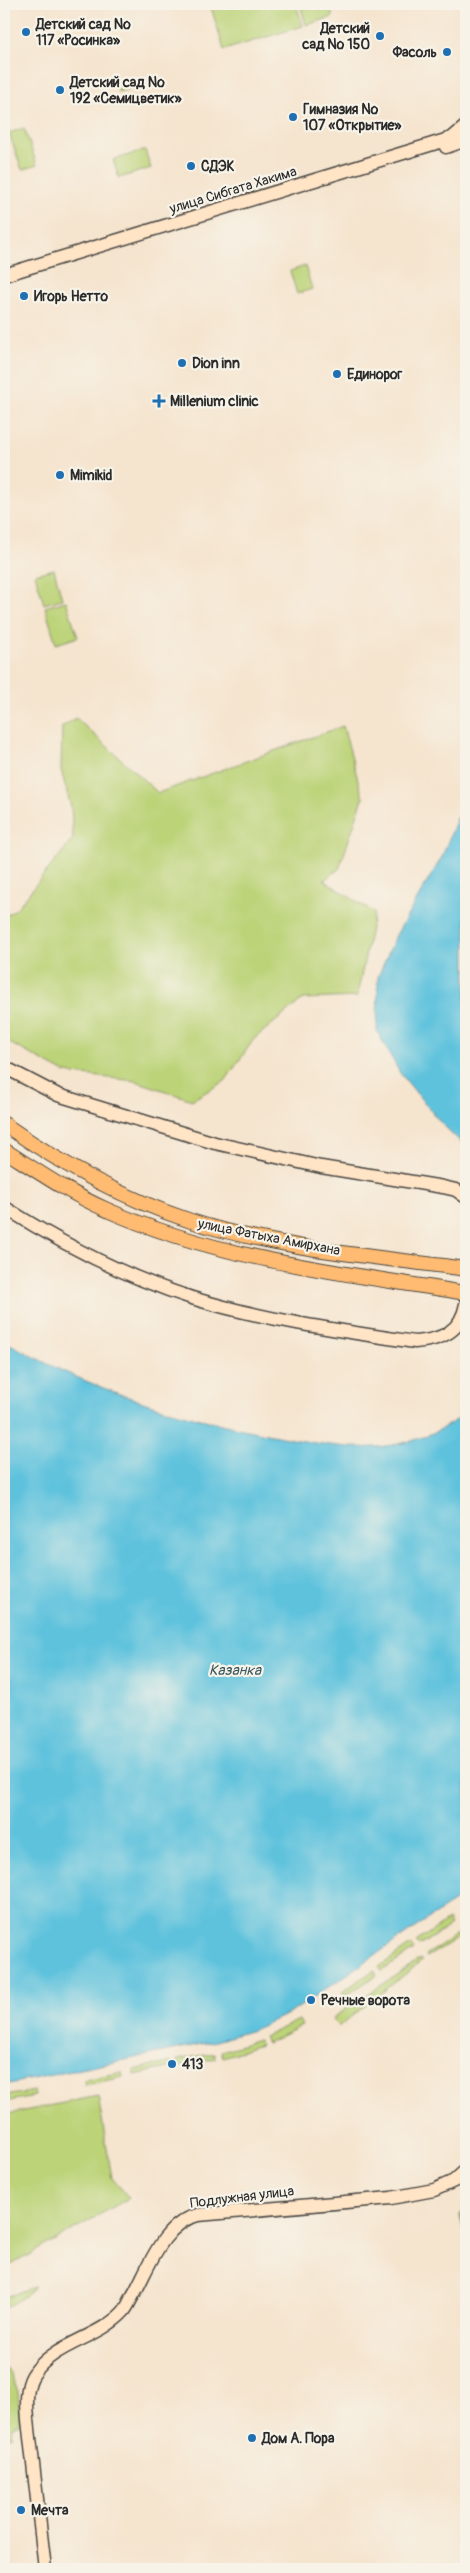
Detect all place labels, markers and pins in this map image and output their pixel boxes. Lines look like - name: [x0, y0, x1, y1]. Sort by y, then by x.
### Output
- place label: Детский сад № 117 «Росинка»: [35, 16, 131, 49]
- place label: Детский сад № 150: [301, 20, 370, 53]
- marker: Детский сад № 117 «Росинка»: [20, 26, 32, 38]
- marker: Детский сад № 150: [374, 30, 386, 42]
- place label: Фасоль: [392, 44, 437, 61]
- marker: Фасоль: [441, 46, 453, 58]
- place label: Детский сад № 192 «Семицветик»: [69, 74, 183, 107]
- marker: Детский сад № 192 «Семицветик»: [54, 84, 66, 96]
- place label: Гимназия № 107 «Открытие»: [303, 101, 402, 134]
- marker: Гимназия № 107 «Открытие»: [287, 111, 299, 123]
- place label: СДЭК: [201, 158, 235, 175]
- marker: СДЭК: [185, 160, 197, 172]
- place label: Игорь Нетто: [34, 288, 109, 305]
- marker: Игорь Нетто: [18, 290, 30, 302]
- place label: Dion inn: [192, 355, 240, 372]
- marker: Dion inn: [176, 357, 188, 369]
- place label: Единорог: [347, 366, 403, 383]
- marker: Единорог: [331, 368, 343, 380]
- place label: Millenium clinic: [170, 393, 259, 410]
- marker: Millenium clinic: [152, 394, 166, 408]
- place label: Mimikid: [70, 467, 112, 484]
- marker: Mimikid: [54, 469, 66, 481]
- place label: Речные ворота: [321, 1992, 410, 2009]
- marker: Речные ворота: [305, 1994, 317, 2006]
- place label: 413: [182, 2056, 204, 2073]
- marker: 413: [166, 2058, 178, 2070]
- place label: Дом А. Пора: [261, 2430, 335, 2447]
- marker: Дом А. Пора: [246, 2432, 258, 2444]
- place label: Мечта: [31, 2502, 69, 2519]
- marker: Мечта: [15, 2504, 27, 2516]

